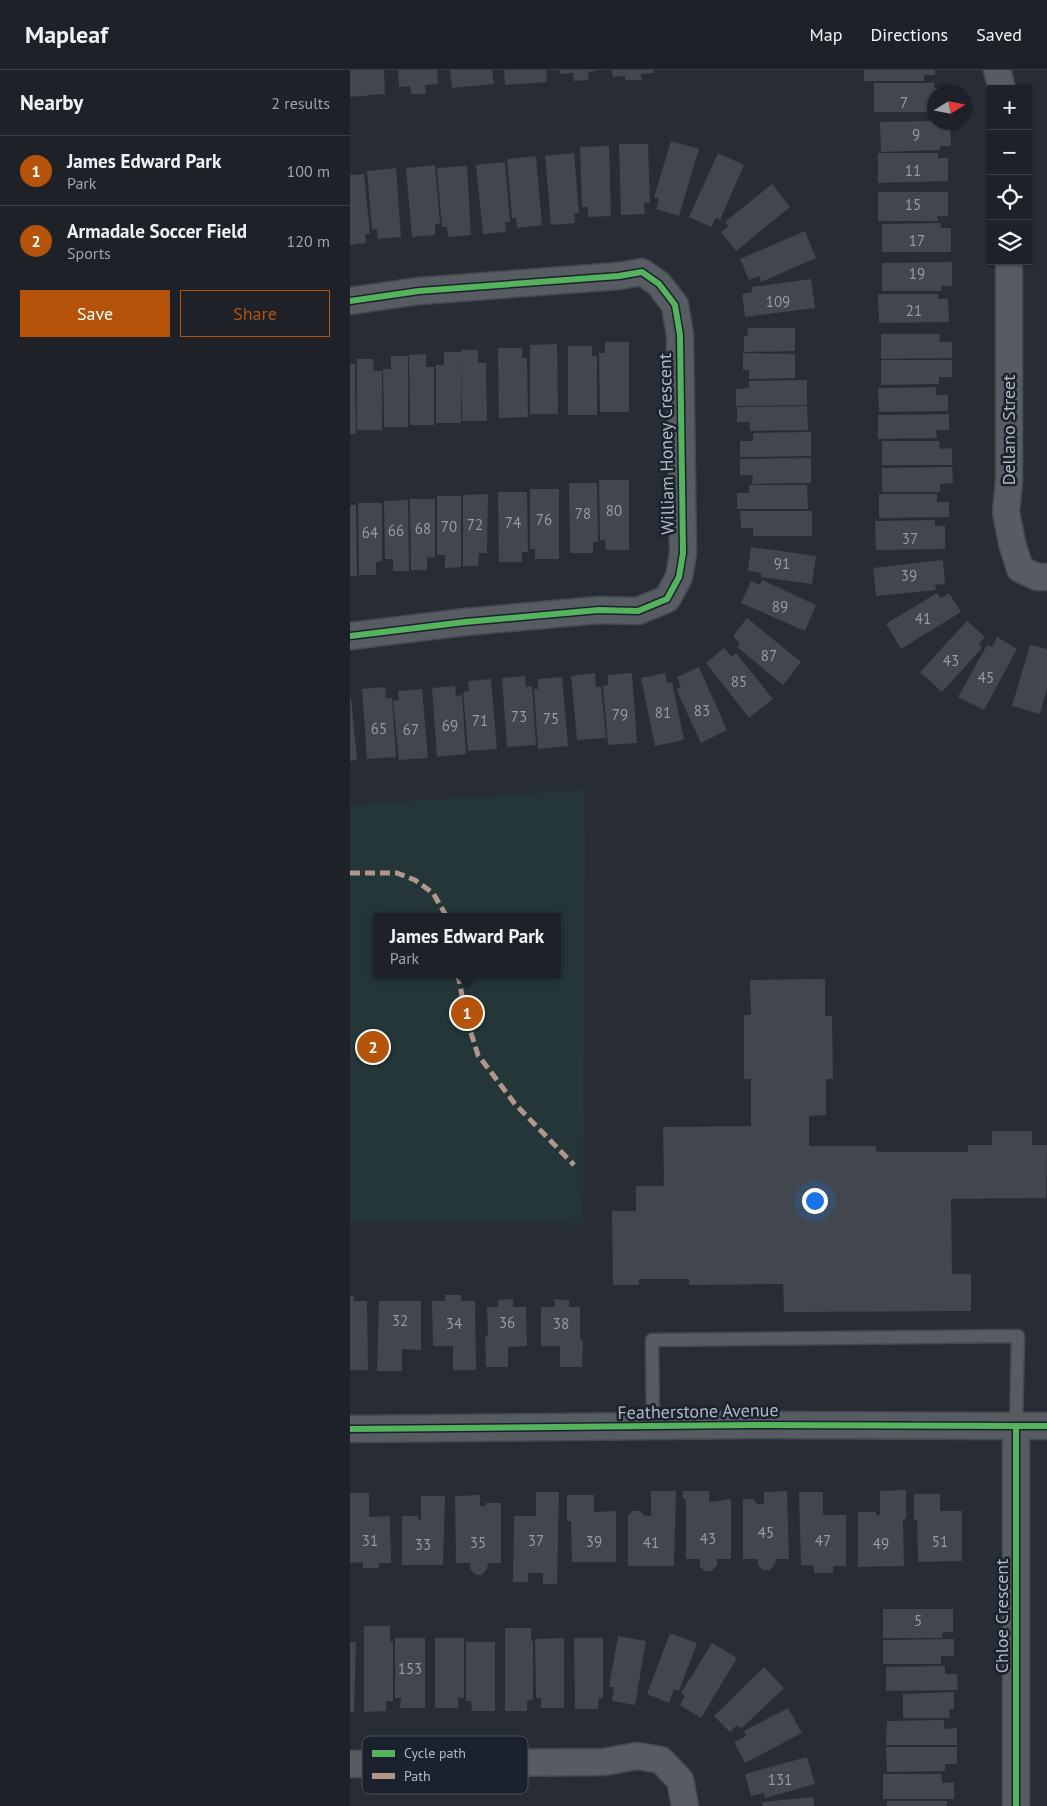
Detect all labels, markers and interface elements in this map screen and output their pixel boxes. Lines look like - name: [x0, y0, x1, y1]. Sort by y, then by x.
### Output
- text: Mapleaf: [25, 19, 108, 50]
- text: Map: [810, 23, 842, 46]
- text: Directions: [870, 23, 948, 46]
- text: Saved: [976, 23, 1022, 46]
- north arrow: [927, 85, 972, 130]
- map controls: [987, 85, 1032, 265]
- button: +: [987, 85, 1032, 130]
- text: Nearby: [20, 89, 83, 116]
- text: 2 results: [271, 93, 330, 113]
- house number: 7: [900, 93, 908, 112]
- house number: 9: [912, 125, 920, 144]
- button: −: [987, 130, 1032, 175]
- text: James Edward Park: [67, 149, 221, 173]
- text: 1: [31, 161, 41, 181]
- text: 100 m: [287, 161, 330, 181]
- house number: 11: [905, 161, 921, 180]
- text: Park: [67, 173, 96, 193]
- button: locate: [987, 175, 1032, 220]
- house number: 15: [905, 195, 921, 214]
- text: Armadale Soccer Field: [67, 219, 247, 243]
- button: layers: [987, 220, 1032, 265]
- text: 2: [31, 231, 41, 251]
- text: 120 m: [287, 231, 330, 251]
- house number: 17: [909, 231, 925, 250]
- text: Sports: [67, 243, 111, 263]
- house number: 19: [909, 264, 925, 283]
- button: Save: [20, 290, 170, 337]
- button: Share: [180, 290, 330, 337]
- house number: 109: [766, 292, 790, 311]
- house number: 21: [906, 301, 922, 320]
- street label: William Honey Crescent: [653, 353, 679, 535]
- street label: Dellano Street: [997, 375, 1020, 485]
- house number: 80: [606, 501, 622, 520]
- house number: 78: [575, 504, 591, 523]
- house number: 76: [536, 510, 552, 529]
- house number: 74: [505, 513, 521, 532]
- house number: 72: [467, 515, 483, 534]
- house number: 70: [441, 517, 457, 536]
- house number: 68: [415, 519, 431, 538]
- house number: 66: [388, 521, 404, 540]
- house number: 64: [362, 523, 378, 542]
- house number: 37: [902, 529, 918, 548]
- house number: 91: [774, 554, 790, 573]
- house number: 39: [901, 566, 917, 585]
- house number: 89: [772, 597, 788, 616]
- house number: 41: [915, 609, 931, 628]
- house number: 87: [761, 646, 777, 665]
- house number: 43: [943, 651, 959, 670]
- house number: 45: [978, 668, 994, 687]
- house number: 85: [731, 672, 747, 691]
- house number: 83: [694, 701, 710, 720]
- house number: 81: [655, 703, 671, 722]
- house number: 79: [612, 705, 628, 724]
- house number: 73: [511, 707, 527, 726]
- house number: 75: [543, 709, 559, 728]
- house number: 71: [472, 711, 488, 730]
- house number: 69: [442, 716, 458, 735]
- house number: 65: [371, 719, 387, 738]
- house number: 67: [403, 720, 419, 739]
- popup: [373, 913, 561, 978]
- text: James Edward Park: [390, 924, 544, 948]
- text: Park: [390, 948, 419, 968]
- pin: 1: [451, 994, 483, 1032]
- pin: 2: [357, 1028, 389, 1066]
- your location: [802, 1188, 828, 1214]
- house number: 32: [392, 1311, 408, 1330]
- house number: 36: [499, 1313, 515, 1332]
- house number: 34: [446, 1314, 462, 1333]
- house number: 38: [553, 1314, 569, 1333]
- street label: Featherstone Avenue: [617, 1398, 779, 1424]
- house number: 45: [758, 1523, 774, 1542]
- house number: 43: [700, 1529, 716, 1548]
- house number: 31: [362, 1531, 378, 1550]
- house number: 37: [528, 1531, 544, 1550]
- house number: 47: [815, 1531, 831, 1550]
- house number: 39: [586, 1532, 602, 1551]
- house number: 51: [932, 1532, 948, 1551]
- house number: 35: [470, 1533, 486, 1552]
- house number: 41: [643, 1533, 659, 1552]
- house number: 49: [873, 1534, 889, 1553]
- house number: 33: [415, 1535, 431, 1554]
- street label: Chloe Crescent: [990, 1559, 1013, 1673]
- house number: 5: [914, 1611, 922, 1630]
- house number: 153: [398, 1659, 422, 1678]
- legend: [362, 1736, 528, 1794]
- text: Cycle path: [404, 1744, 466, 1762]
- text: Path: [404, 1767, 431, 1785]
- house number: 131: [768, 1770, 792, 1789]

